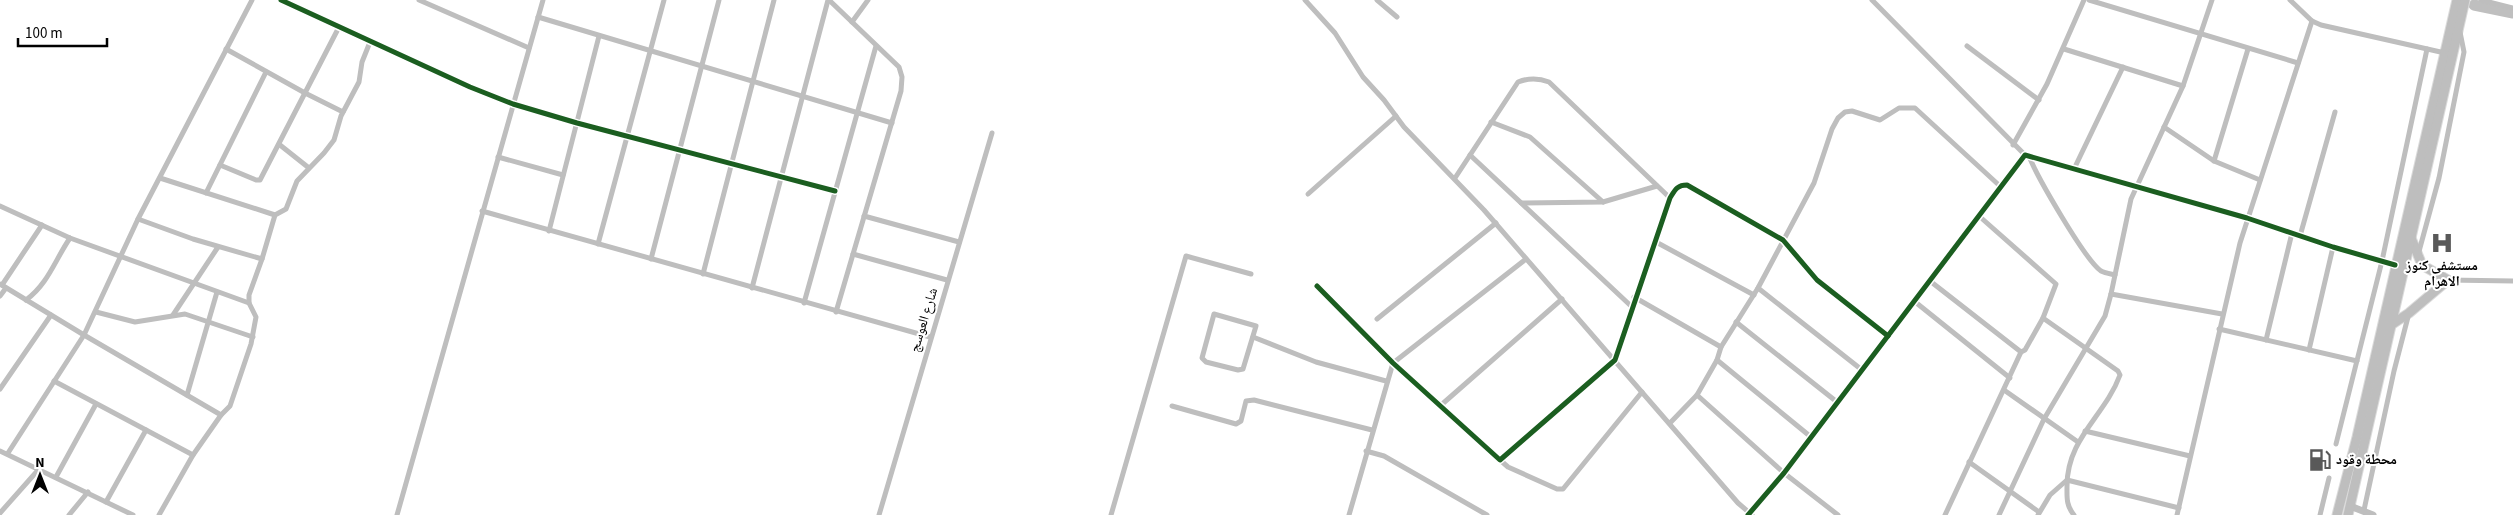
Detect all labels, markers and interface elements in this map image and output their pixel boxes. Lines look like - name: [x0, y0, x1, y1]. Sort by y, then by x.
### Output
- scale bar: [18, 15, 106, 47]
- text: 100 m: [25, 23, 63, 44]
- hospital icon: مستشفى كنوز الاهرام: [2429, 230, 2455, 256]
- place label: مستشفى كنوز الاهرام: [2405, 256, 2478, 292]
- street label: شارع العوسج: [905, 285, 943, 355]
- fuel station icon: محطة وقود: [2307, 447, 2333, 473]
- north arrow: [15, 450, 65, 500]
- place label: محطة وقود: [2336, 450, 2397, 470]
- text: N: [35, 453, 45, 473]

